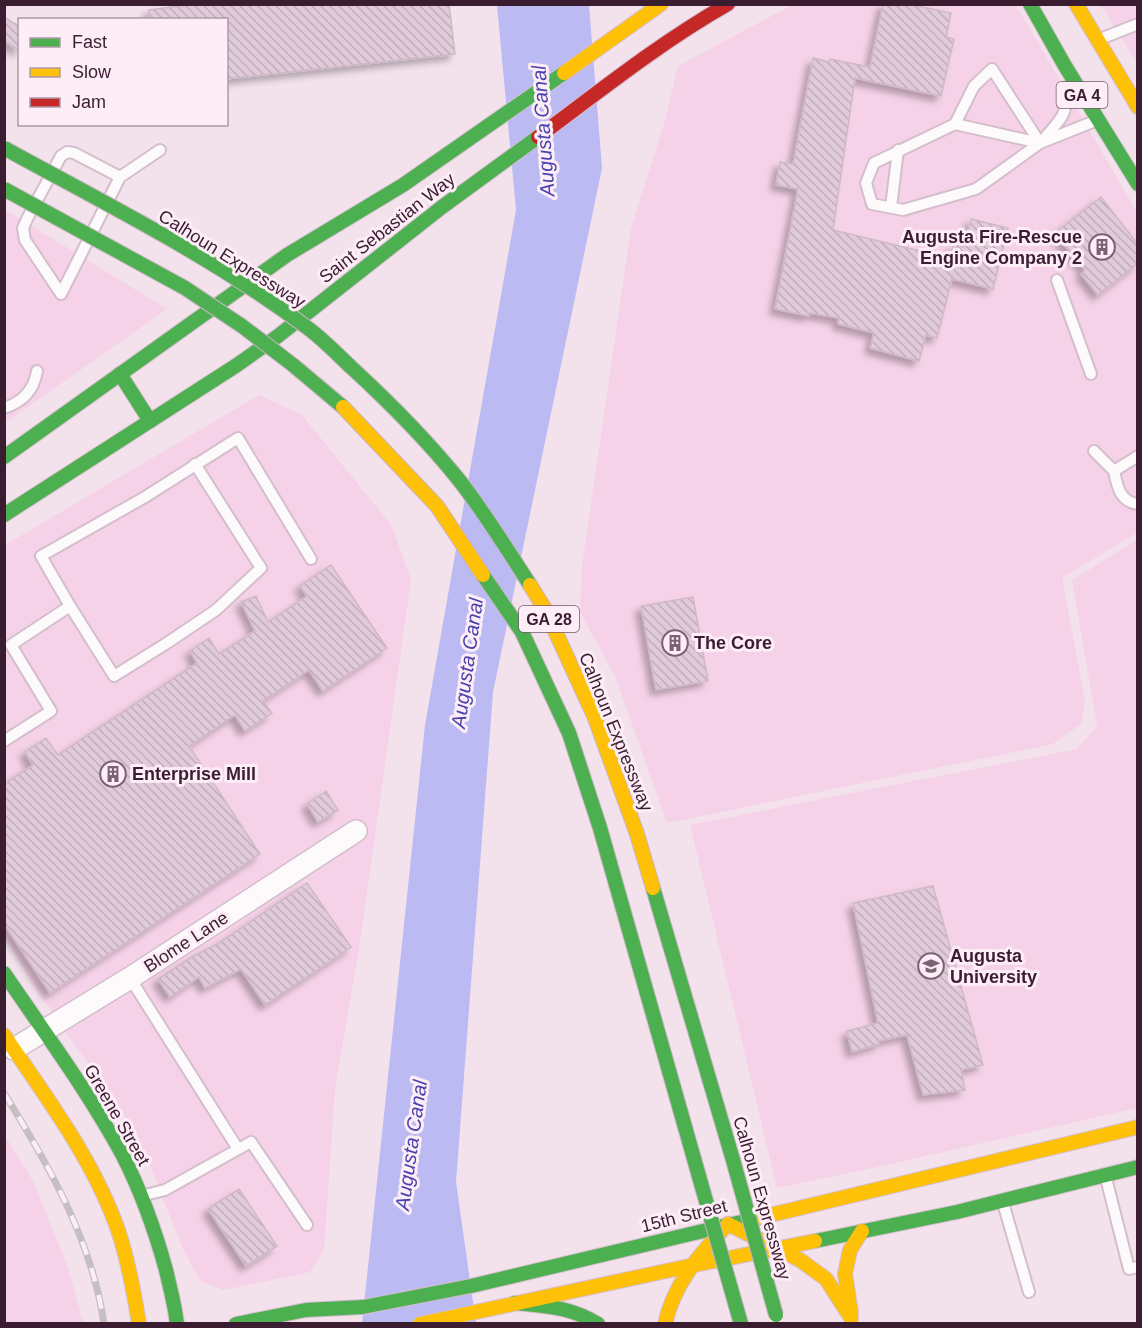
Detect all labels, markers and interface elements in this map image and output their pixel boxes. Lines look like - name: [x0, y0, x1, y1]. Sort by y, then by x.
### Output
- legend: [18, 18, 228, 126]
- text: Fast: [72, 32, 107, 52]
- text: Slow: [72, 62, 112, 82]
- water label: Augusta Canal: [527, 64, 559, 198]
- road number: GA 4: [1056, 82, 1108, 108]
- text: Jam: [72, 92, 106, 112]
- street label: Saint Sebastian Way: [315, 169, 459, 287]
- street label: Calhoun Expressway: [155, 206, 309, 312]
- place label: Augusta Fire-Rescue Engine Company 2: [902, 227, 1082, 268]
- building icon: Augusta Fire-Rescue Engine Company 2: [1087, 232, 1117, 262]
- water label: Augusta Canal: [447, 596, 487, 730]
- road number: GA 28: [519, 606, 579, 632]
- building icon: The Core: [660, 628, 690, 658]
- place label: The Core: [694, 633, 772, 653]
- street label: Calhoun Expressway: [575, 650, 657, 814]
- building icon: Enterprise Mill: [98, 759, 128, 789]
- place label: Enterprise Mill: [132, 764, 256, 784]
- street label: Blome Lane: [140, 907, 232, 977]
- place label: Augusta University: [950, 946, 1037, 987]
- school or university icon: Augusta University: [916, 951, 946, 981]
- street label: Greene Street: [80, 1061, 154, 1169]
- water label: Augusta Canal: [391, 1078, 431, 1212]
- street label: Calhoun Expressway: [729, 1114, 795, 1282]
- street label: 15th Street: [639, 1196, 729, 1236]

